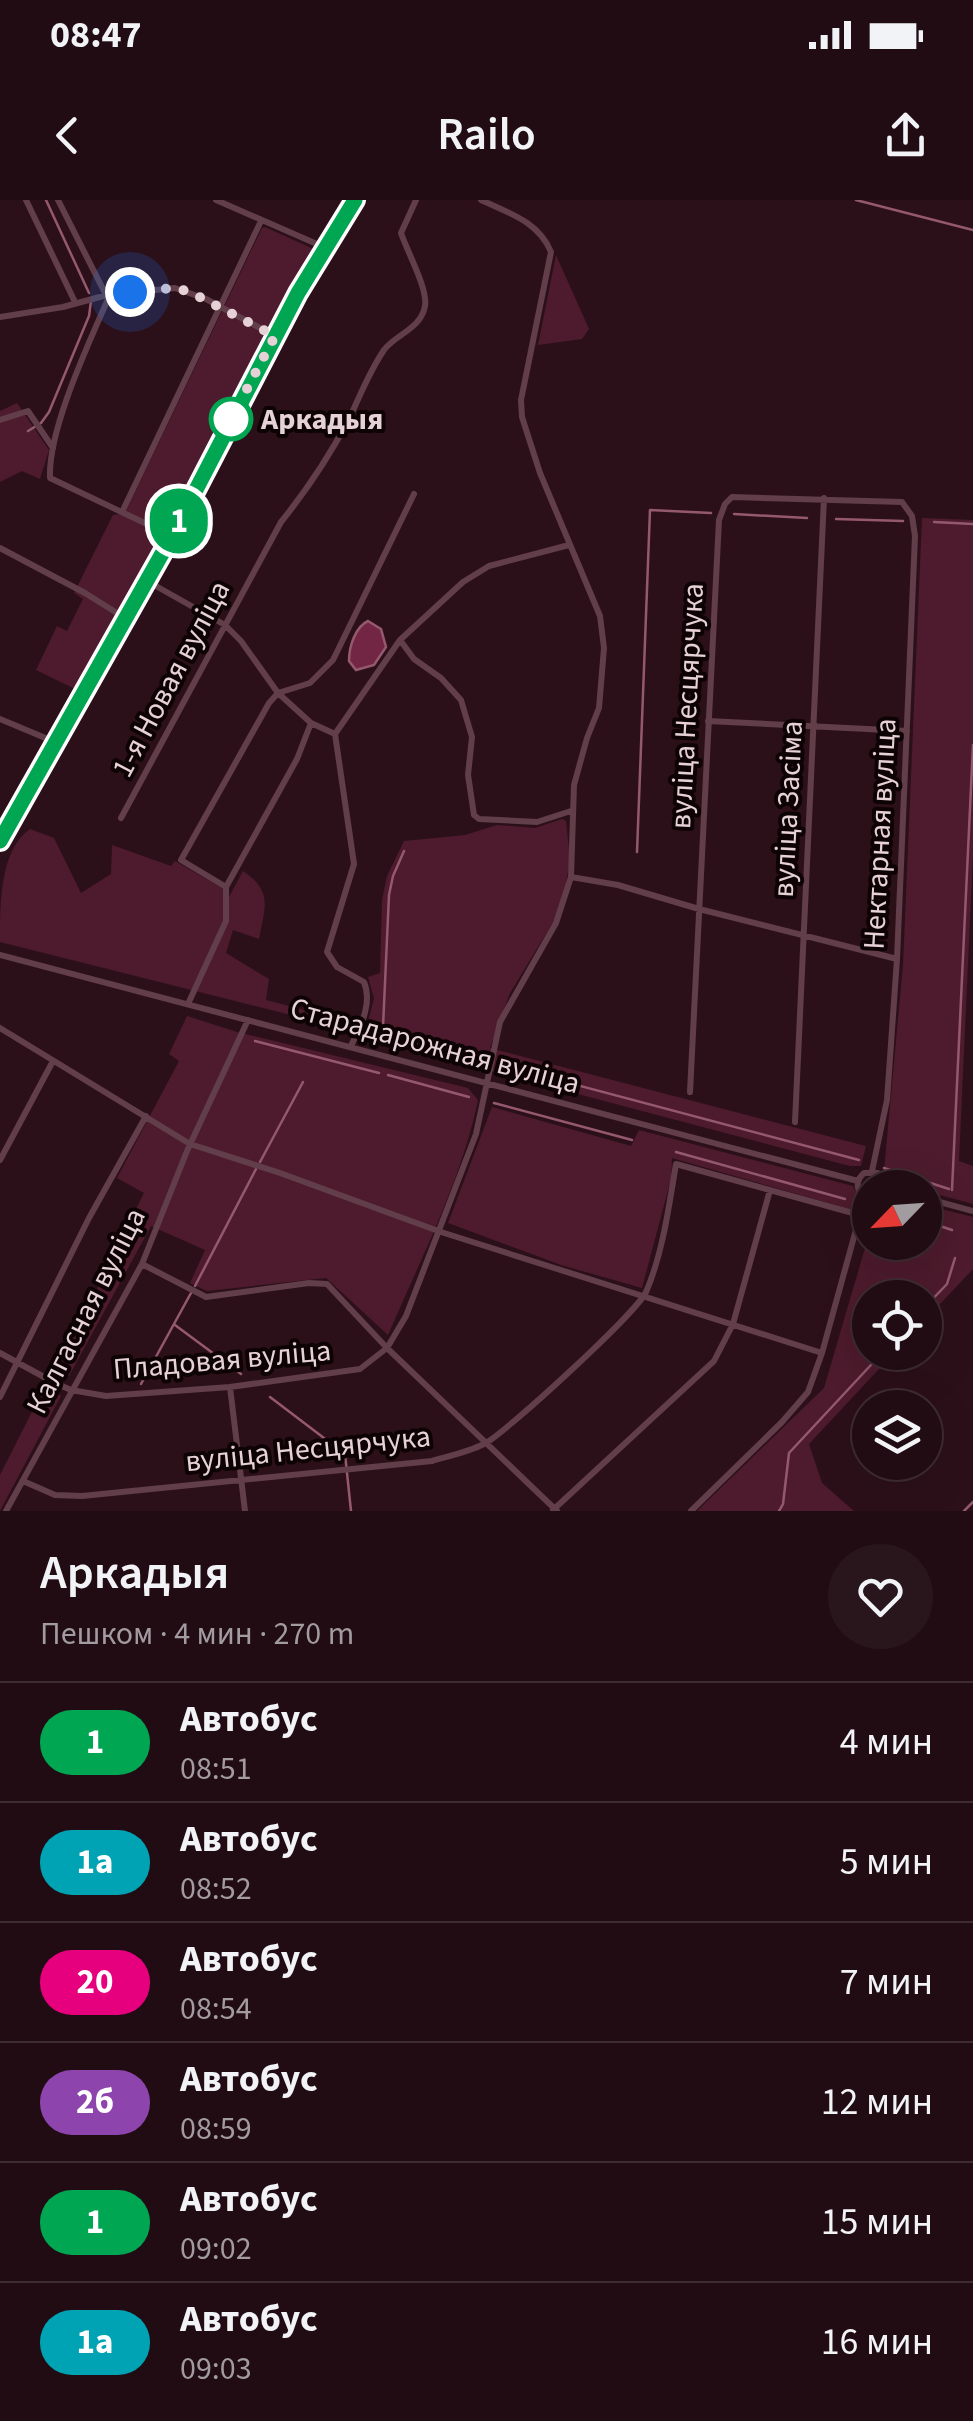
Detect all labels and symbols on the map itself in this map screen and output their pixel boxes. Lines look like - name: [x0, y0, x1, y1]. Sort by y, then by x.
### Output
- your location: [105, 267, 155, 317]
- marker: Аркадыя: [210, 398, 252, 440]
- place label: Аркадыя: [260, 398, 383, 441]
- line badge: 1: [146, 488, 212, 554]
- street label: 1-я Новая вуліца: [101, 573, 241, 785]
- street label: вуліца Несцярчука: [659, 582, 715, 830]
- street label: Нектарная вуліца: [852, 717, 908, 951]
- street label: вуліца Засіма: [762, 719, 814, 899]
- street label: Старадарожная вуліца: [285, 987, 585, 1105]
- north arrow: [852, 1170, 942, 1260]
- street label: Калгасная вуліца: [16, 1200, 156, 1422]
- street label: Пладовая вуліца: [111, 1329, 333, 1391]
- street label: вуліца Несцярчука: [183, 1415, 433, 1483]

